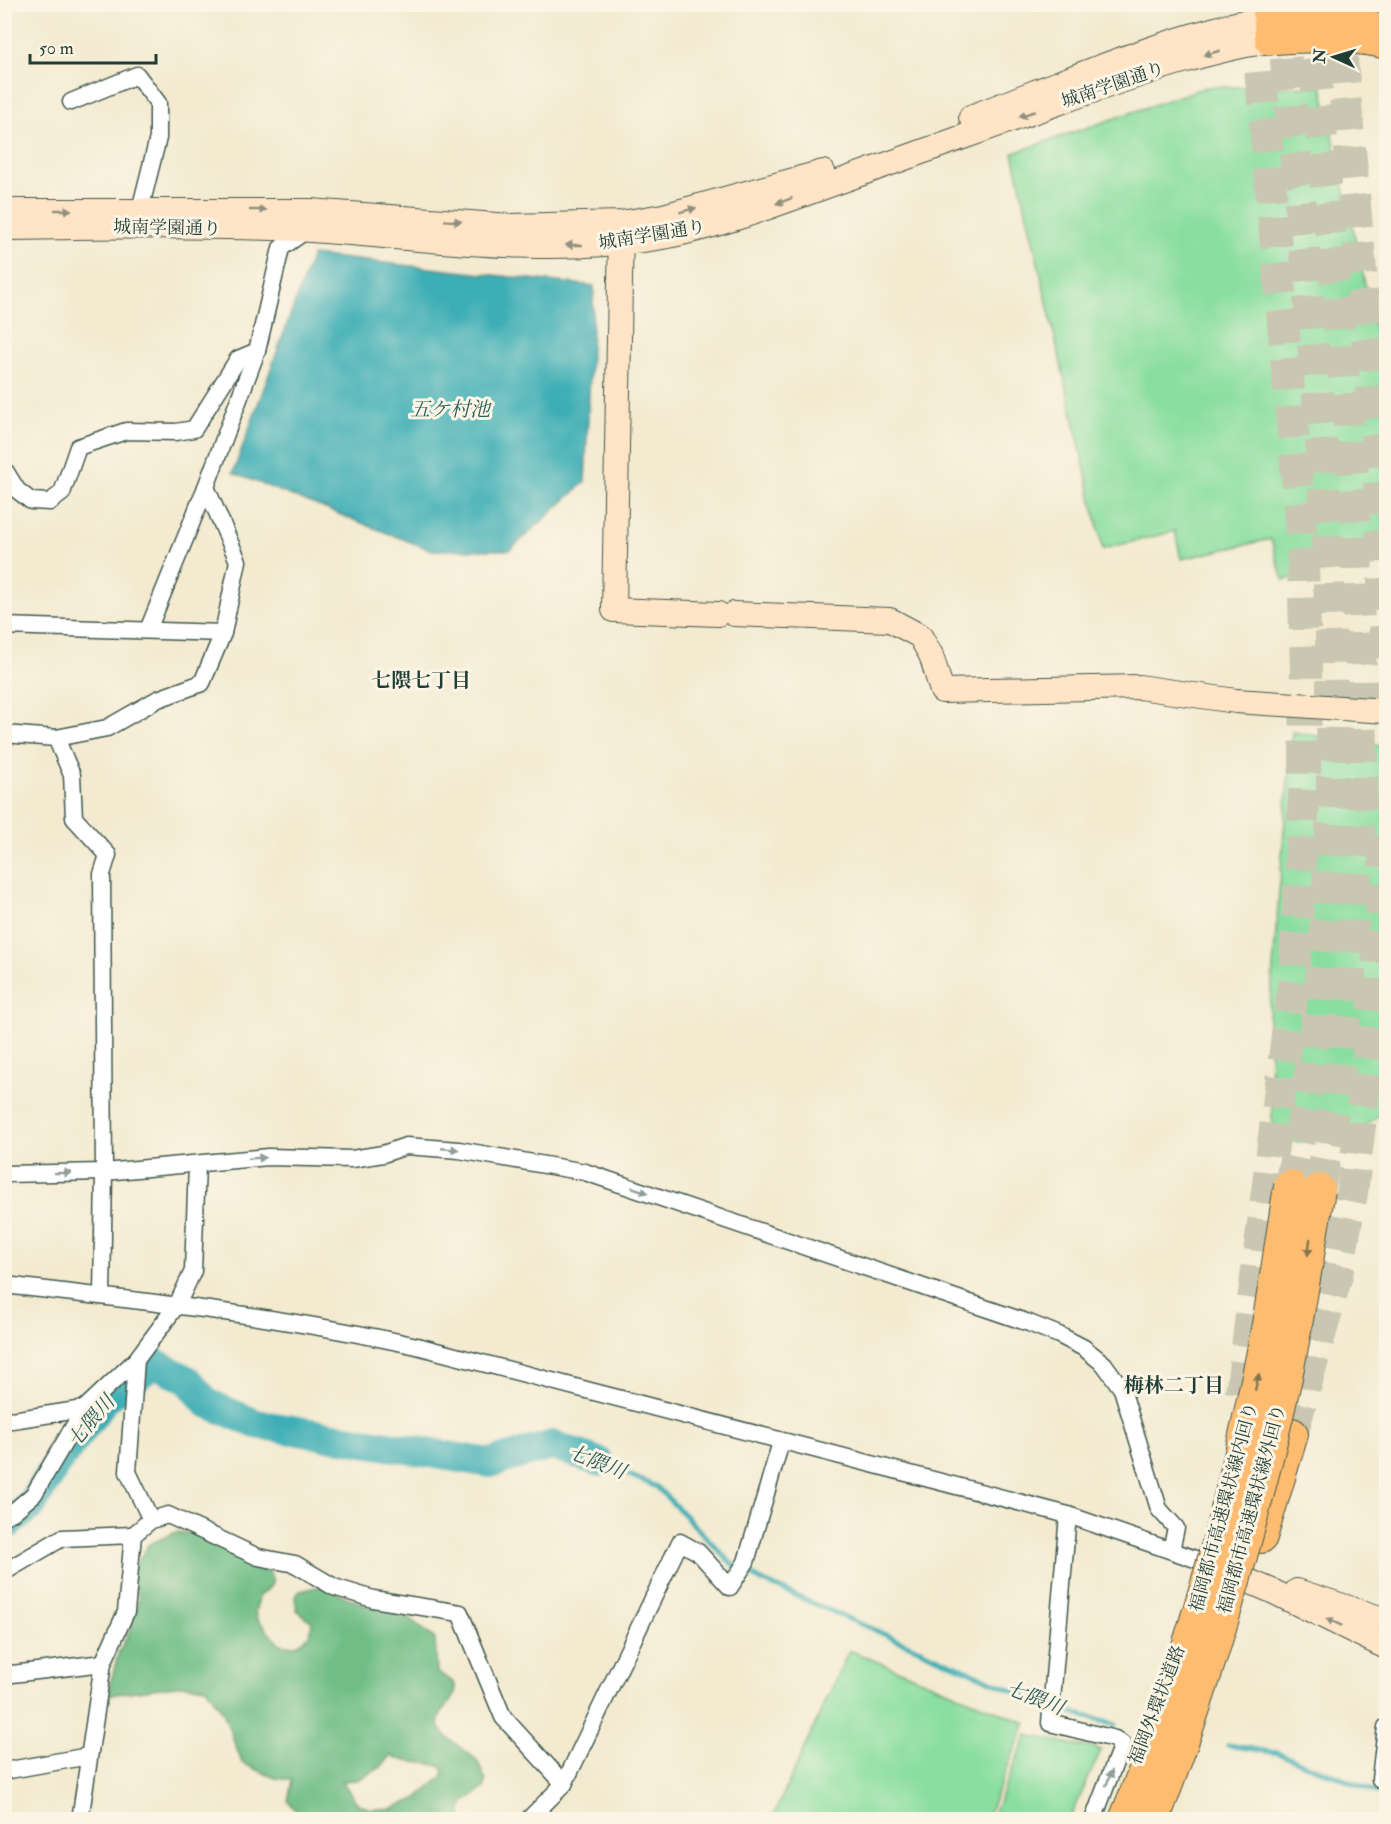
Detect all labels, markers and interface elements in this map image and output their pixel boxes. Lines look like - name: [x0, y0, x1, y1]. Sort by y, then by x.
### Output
- scale bar: [30, 27, 156, 65]
- north arrow: [1304, 27, 1364, 87]
- text: 50 m: [39, 37, 74, 60]
- one-way arrow: [1203, 48, 1221, 58]
- text: N: [1309, 48, 1331, 65]
- street label: 城南学園通り: [1058, 57, 1168, 113]
- one-way arrow: [1018, 110, 1036, 120]
- one-way arrow: [775, 197, 793, 207]
- one-way arrow: [679, 204, 697, 214]
- one-way arrow: [53, 205, 72, 215]
- one-way arrow: [248, 205, 267, 215]
- street label: 城南学園通り: [597, 215, 707, 255]
- street label: 城南学園通り: [113, 216, 221, 240]
- one-way arrow: [443, 217, 462, 226]
- one-way arrow: [564, 241, 583, 250]
- water label: 五ケ村池: [410, 397, 492, 422]
- district label: 七隈七丁目: [371, 668, 471, 693]
- one-way arrow: [441, 1145, 460, 1154]
- one-way arrow: [248, 1153, 267, 1163]
- one-way arrow: [53, 1168, 72, 1178]
- one-way arrow: [631, 1186, 649, 1196]
- one-way arrow: [1305, 1238, 1314, 1257]
- district label: 梅林二丁目: [1124, 1373, 1224, 1398]
- one-way arrow: [1252, 1373, 1262, 1391]
- water label: 七隈川: [62, 1388, 121, 1452]
- street label: 福岡都市高速環状線内回り: [1185, 1400, 1263, 1614]
- street label: 福岡都市高速環状線外回り: [1213, 1402, 1291, 1616]
- water label: 七隈川: [565, 1440, 631, 1485]
- one-way arrow: [1325, 1618, 1342, 1627]
- street label: 福岡外環状道路: [1124, 1642, 1190, 1768]
- water label: 七隈川: [1003, 1676, 1069, 1721]
- one-way arrow: [1104, 1768, 1114, 1786]

